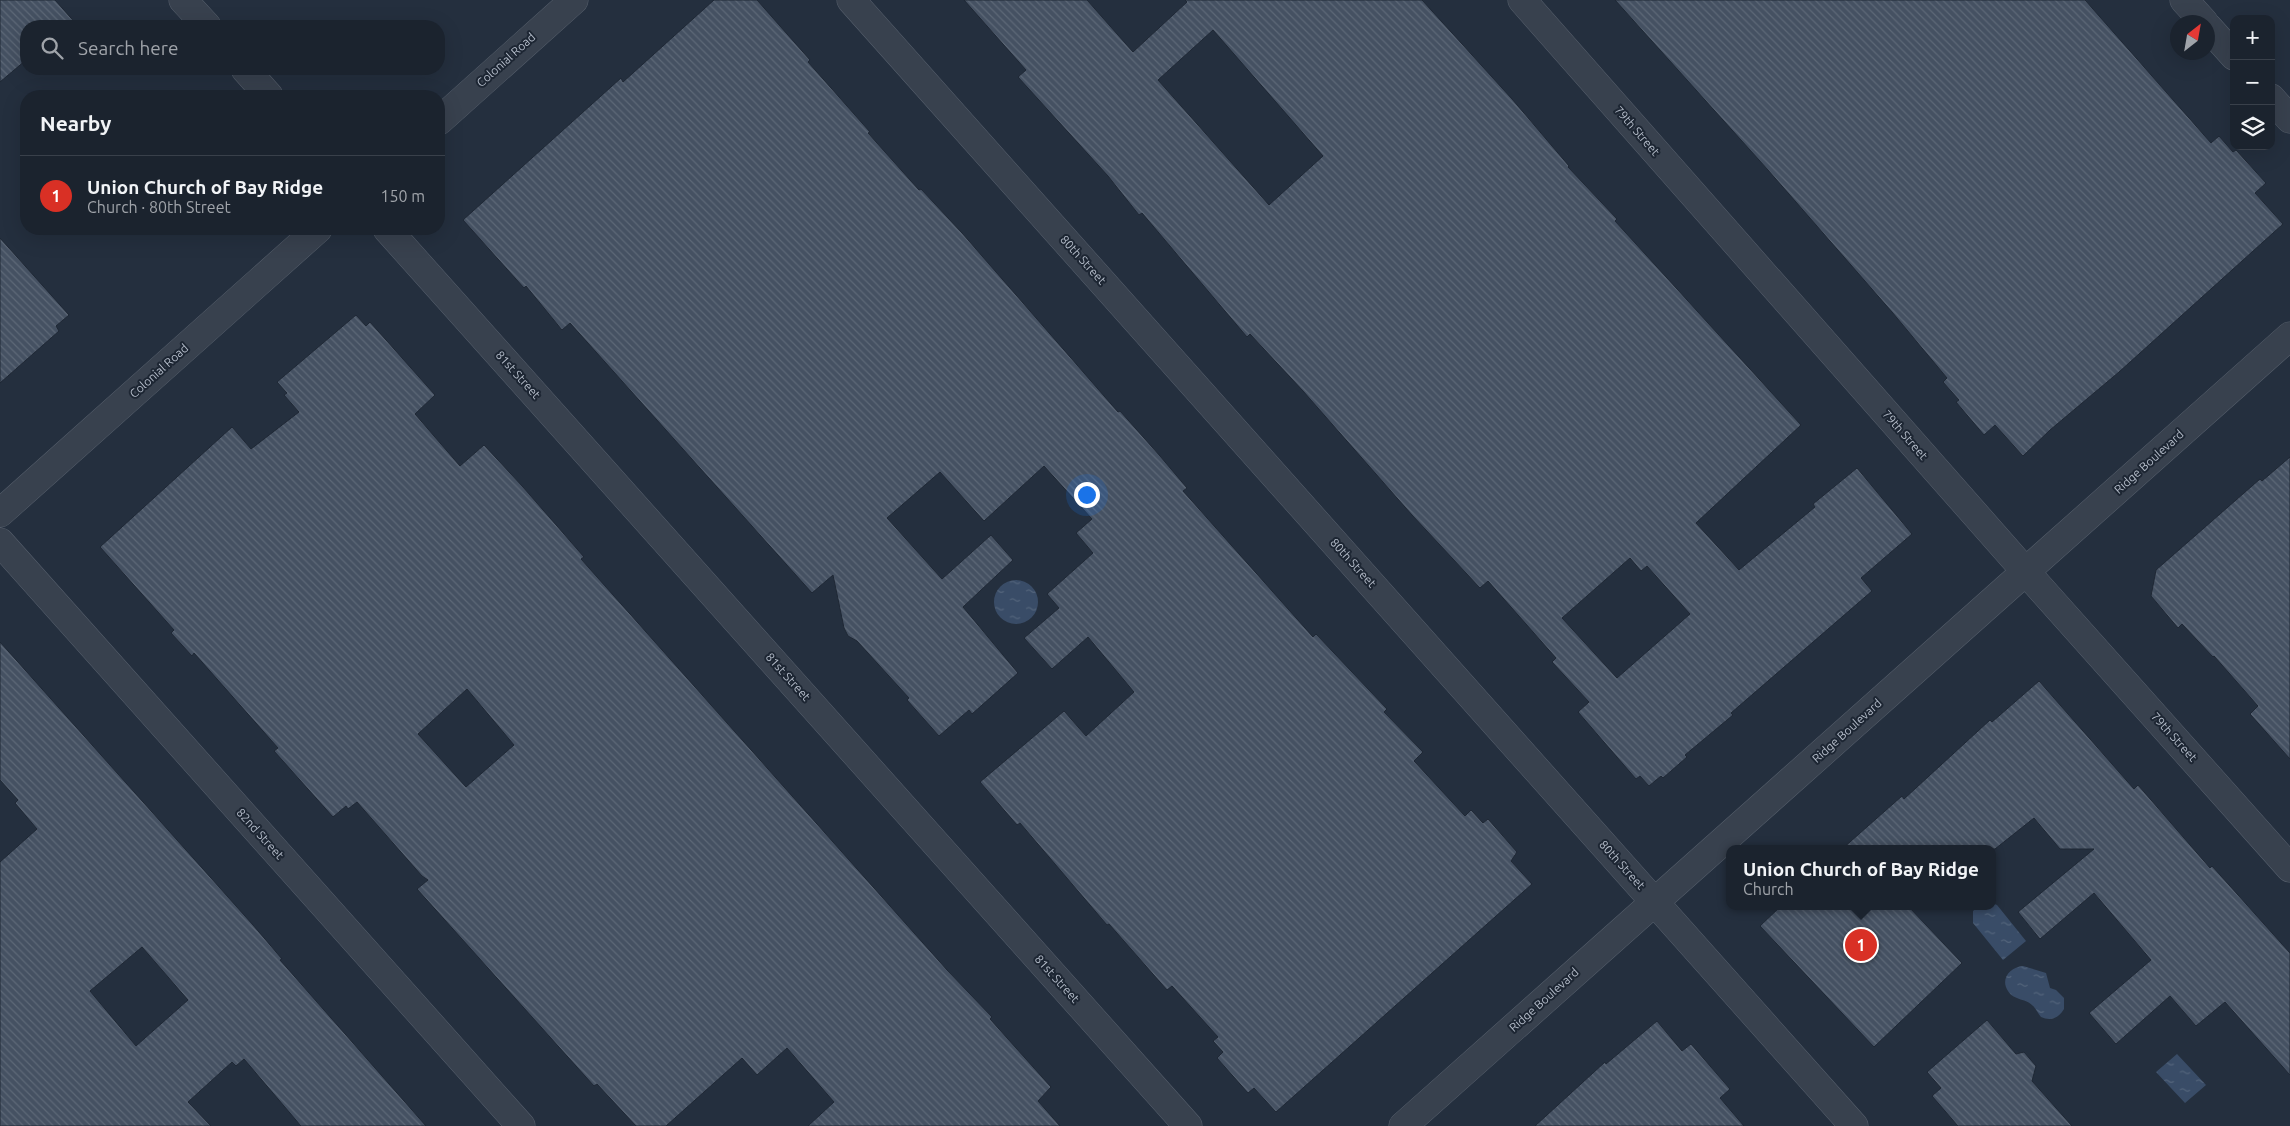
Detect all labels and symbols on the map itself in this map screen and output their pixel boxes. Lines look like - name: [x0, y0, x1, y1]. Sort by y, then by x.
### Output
- north arrow: [2170, 15, 2215, 60]
- street label: Colonial Road: [474, 30, 538, 89]
- street label: 79th Street: [1612, 103, 1663, 158]
- street label: 80th Street: [1058, 233, 1109, 287]
- street label: Colonial Road: [127, 341, 191, 400]
- street label: 81st Street: [494, 348, 543, 401]
- street label: 79th Street: [1880, 407, 1931, 462]
- street label: Ridge Boulevard: [2111, 427, 2186, 496]
- your location: [1074, 482, 1100, 508]
- street label: 80th Street: [1328, 536, 1379, 590]
- street label: 81st Street: [764, 650, 813, 703]
- street label: Ridge Boulevard: [1809, 696, 1884, 765]
- street label: 79th Street: [2149, 710, 2200, 764]
- street label: 82nd Street: [234, 806, 287, 862]
- street label: 80th Street: [1597, 838, 1648, 892]
- pin: 1: [1845, 926, 1877, 964]
- street label: 81st Street: [1033, 952, 1082, 1005]
- street label: Ridge Boulevard: [1506, 965, 1581, 1034]

